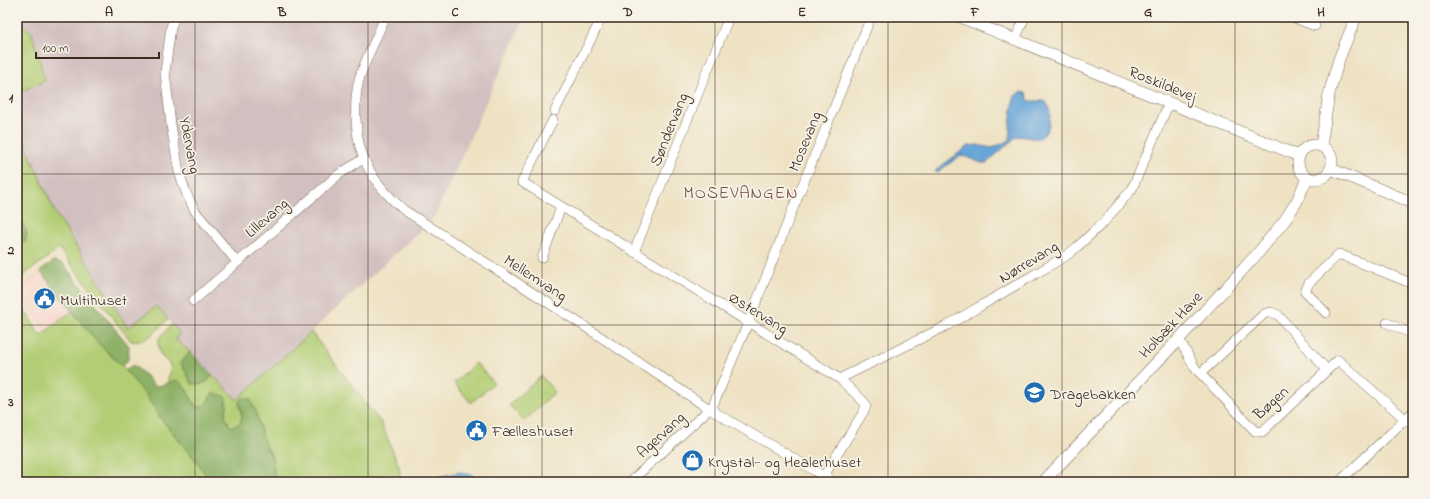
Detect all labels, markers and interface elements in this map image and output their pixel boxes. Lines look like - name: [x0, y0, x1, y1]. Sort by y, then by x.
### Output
- text: A: [105, 3, 113, 22]
- text: B: [277, 3, 287, 22]
- text: C: [451, 3, 459, 22]
- text: D: [622, 3, 633, 22]
- text: E: [798, 3, 806, 22]
- text: F: [970, 3, 980, 22]
- text: G: [1144, 3, 1152, 22]
- text: H: [1317, 3, 1325, 22]
- scale bar: [36, 34, 159, 60]
- text: 100 m: [42, 40, 69, 58]
- street label: Roskildevej: [1125, 60, 1200, 110]
- text: 1: [9, 89, 14, 108]
- street label: Søndervang: [644, 89, 695, 170]
- street label: Mosevang: [783, 108, 829, 176]
- street label: Ydervang: [172, 115, 206, 176]
- district label: MOSEVANGEN: [683, 181, 799, 206]
- street label: Lillevang: [240, 193, 295, 244]
- street label: Nørrevang: [995, 235, 1064, 290]
- text: 2: [7, 241, 15, 260]
- street label: Mellemvang: [498, 249, 572, 308]
- public building icon: Multihuset: [32, 286, 58, 312]
- street label: Østervang: [724, 286, 792, 341]
- street label: Holbæk Have: [1134, 286, 1210, 364]
- place label: Multihuset: [60, 289, 128, 313]
- school or university icon: Dragebakken: [1021, 380, 1047, 406]
- street label: Bøgen: [1247, 381, 1295, 427]
- place label: Dragebakken: [1049, 383, 1136, 407]
- text: 3: [7, 393, 14, 412]
- street label: Agervang: [632, 407, 691, 464]
- public building icon: Fælleshuset: [463, 417, 489, 443]
- place label: Fælleshuset: [491, 420, 575, 444]
- shop icon: Krystal- og Healerhuset: [679, 448, 705, 474]
- place label: Krystal- og Healerhuset: [708, 451, 862, 475]

